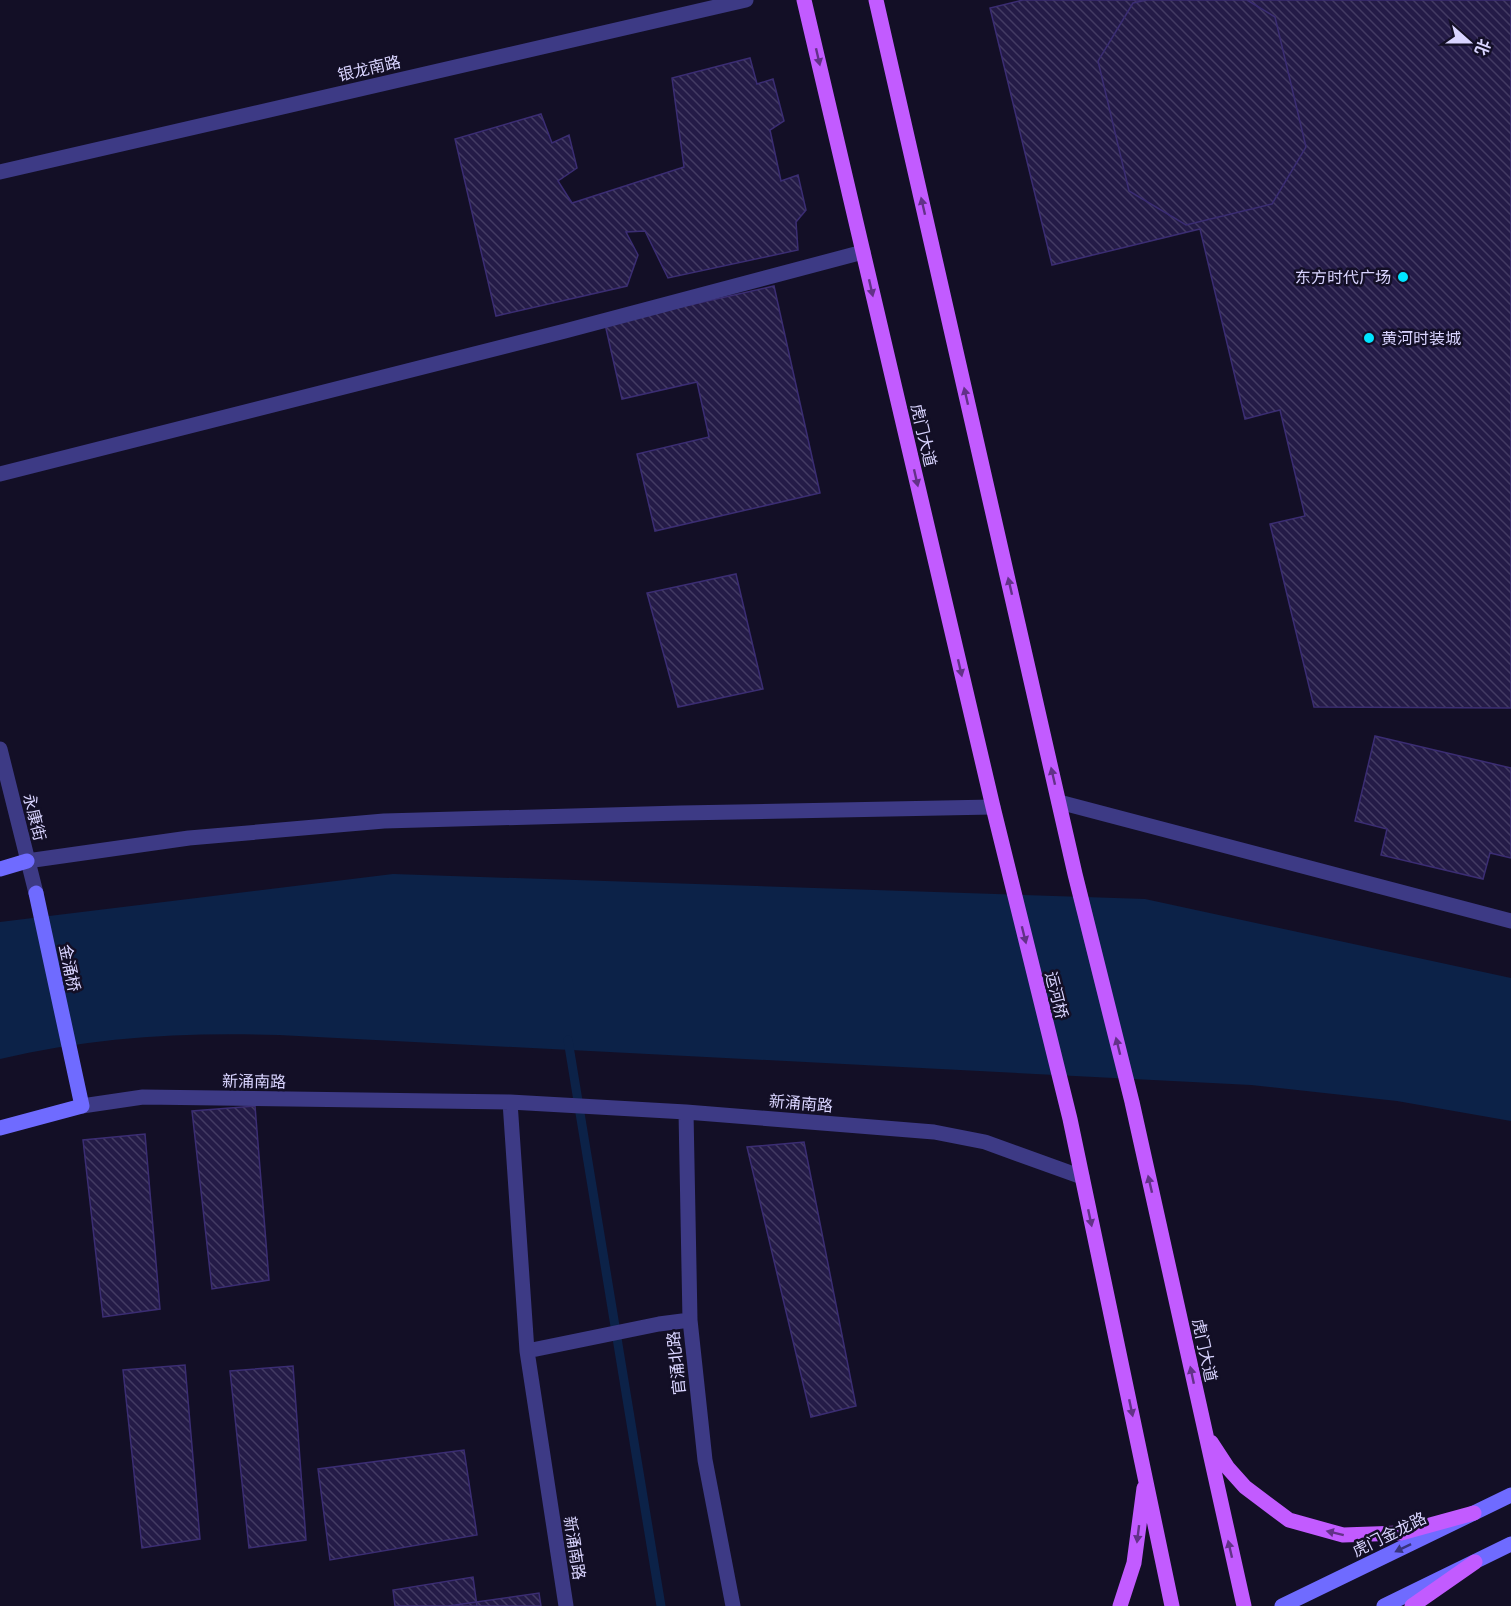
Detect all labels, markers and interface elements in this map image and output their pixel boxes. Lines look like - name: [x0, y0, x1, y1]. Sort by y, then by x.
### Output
- north arrow: [1439, 12, 1499, 72]
- text: 北: [1470, 36, 1494, 58]
- one-way arrow: [813, 48, 823, 66]
- street label: 银龙南路: [336, 52, 403, 86]
- one-way arrow: [918, 196, 927, 215]
- place label: 东方时代广场: [1295, 268, 1391, 288]
- marker: 东方时代广场: [1396, 270, 1410, 284]
- one-way arrow: [867, 279, 877, 297]
- place label: 黄河时装城: [1381, 329, 1461, 349]
- marker: 黄河时装城: [1362, 331, 1376, 345]
- one-way arrow: [961, 386, 971, 405]
- street label: 虎门大道: [906, 402, 940, 469]
- one-way arrow: [911, 468, 921, 487]
- one-way arrow: [1004, 577, 1014, 595]
- one-way arrow: [956, 658, 965, 677]
- one-way arrow: [1048, 766, 1057, 785]
- street label: 永康街: [19, 792, 50, 843]
- one-way arrow: [1019, 926, 1029, 945]
- street label: 金涌桥: [54, 943, 84, 994]
- street label: 运河桥: [1041, 970, 1072, 1021]
- one-way arrow: [1112, 1036, 1122, 1055]
- street label: 新涌南路: [222, 1071, 286, 1093]
- street label: 新涌南路: [768, 1091, 834, 1117]
- one-way arrow: [1145, 1174, 1154, 1193]
- one-way arrow: [1086, 1208, 1096, 1227]
- street label: 虎门大道: [1188, 1317, 1220, 1384]
- street label: 官涌北路: [664, 1330, 690, 1396]
- one-way arrow: [1187, 1365, 1196, 1384]
- one-way arrow: [1127, 1399, 1136, 1418]
- street label: 虎门金龙路: [1349, 1508, 1430, 1561]
- street label: 新涌南路: [559, 1515, 589, 1581]
- one-way arrow: [1133, 1525, 1143, 1544]
- one-way arrow: [1326, 1527, 1344, 1537]
- one-way arrow: [1225, 1540, 1235, 1558]
- one-way arrow: [1394, 1543, 1411, 1552]

